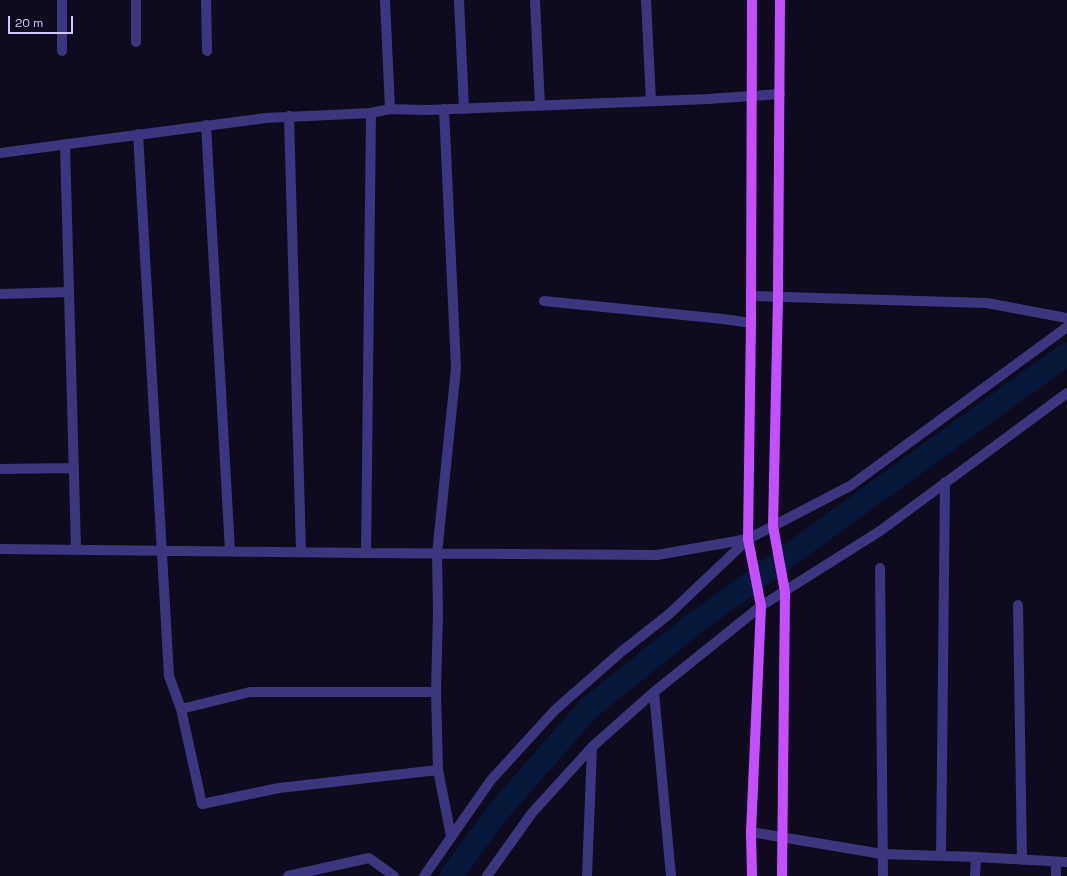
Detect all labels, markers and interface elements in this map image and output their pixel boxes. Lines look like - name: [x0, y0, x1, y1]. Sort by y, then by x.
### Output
- scale bar: [10, 8, 75, 34]
- text: 20 m: [15, 15, 43, 31]

